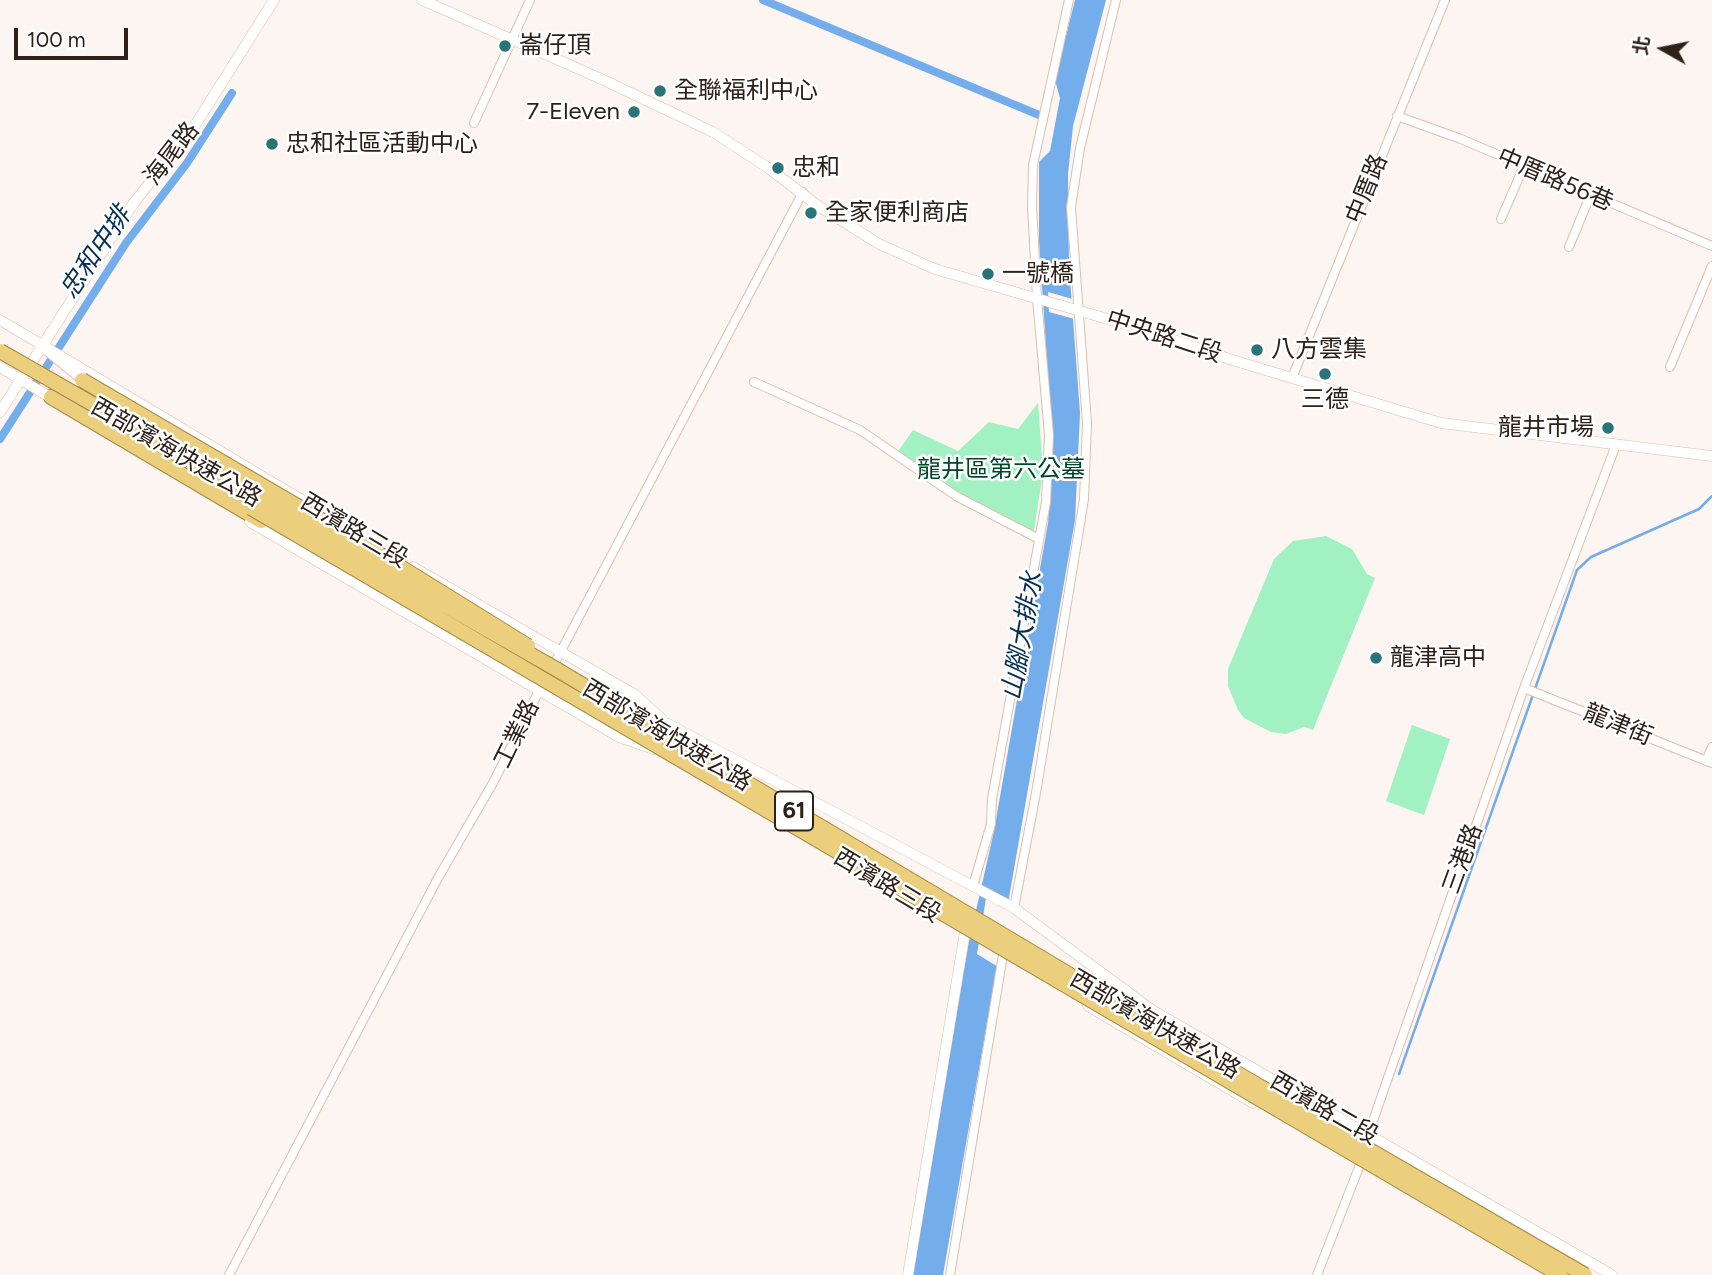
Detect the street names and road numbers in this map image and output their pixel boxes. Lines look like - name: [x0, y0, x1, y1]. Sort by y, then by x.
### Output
- street label: 海尾路: [138, 117, 206, 191]
- street label: 中厝路56巷: [1493, 143, 1617, 217]
- street label: 中厝路: [1340, 150, 1394, 228]
- street label: 中央路二段: [1102, 305, 1226, 369]
- street label: 西部濱海快速公路: [86, 393, 266, 513]
- street label: 西濱路三段: [295, 488, 413, 574]
- street label: 西部濱海快速公路: [577, 674, 757, 798]
- street label: 工業路: [488, 695, 546, 773]
- street label: 龍津街: [1579, 698, 1657, 752]
- road number: 61: [775, 792, 813, 831]
- street label: 三港路: [1437, 820, 1489, 898]
- street label: 西濱路三段: [828, 843, 946, 929]
- street label: 西部濱海快速公路: [1065, 965, 1245, 1085]
- street label: 西濱路二段: [1265, 1067, 1383, 1151]

